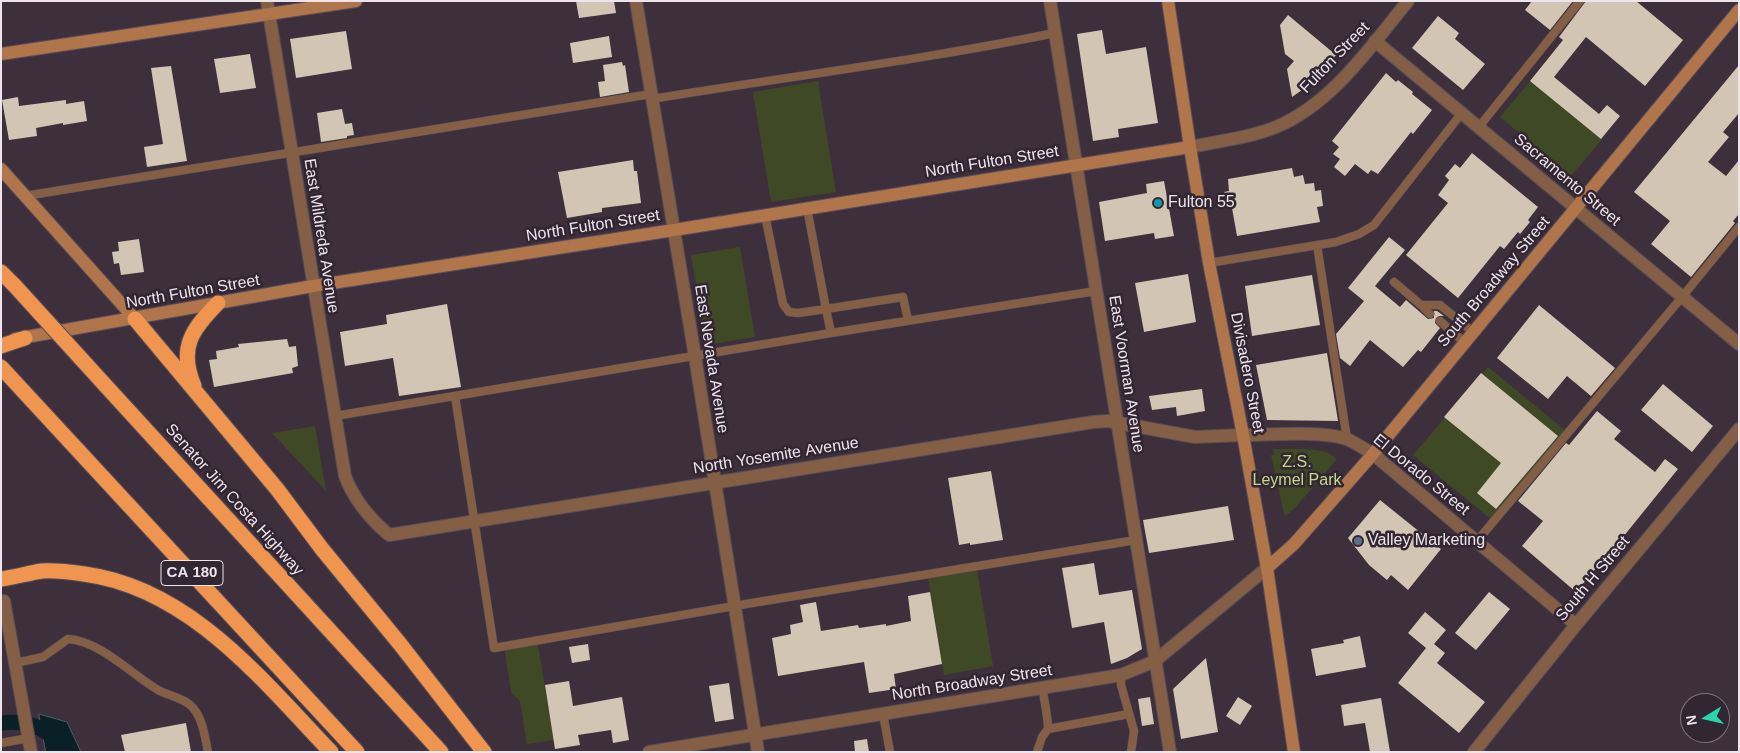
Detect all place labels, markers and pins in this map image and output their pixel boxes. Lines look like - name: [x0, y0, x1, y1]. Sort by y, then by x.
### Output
- place label: Fulton 55: [1168, 193, 1235, 213]
- marker: Fulton 55: [1152, 197, 1164, 209]
- place label: Valley Marketing: [1368, 531, 1485, 551]
- marker: Valley Marketing: [1352, 535, 1364, 547]

